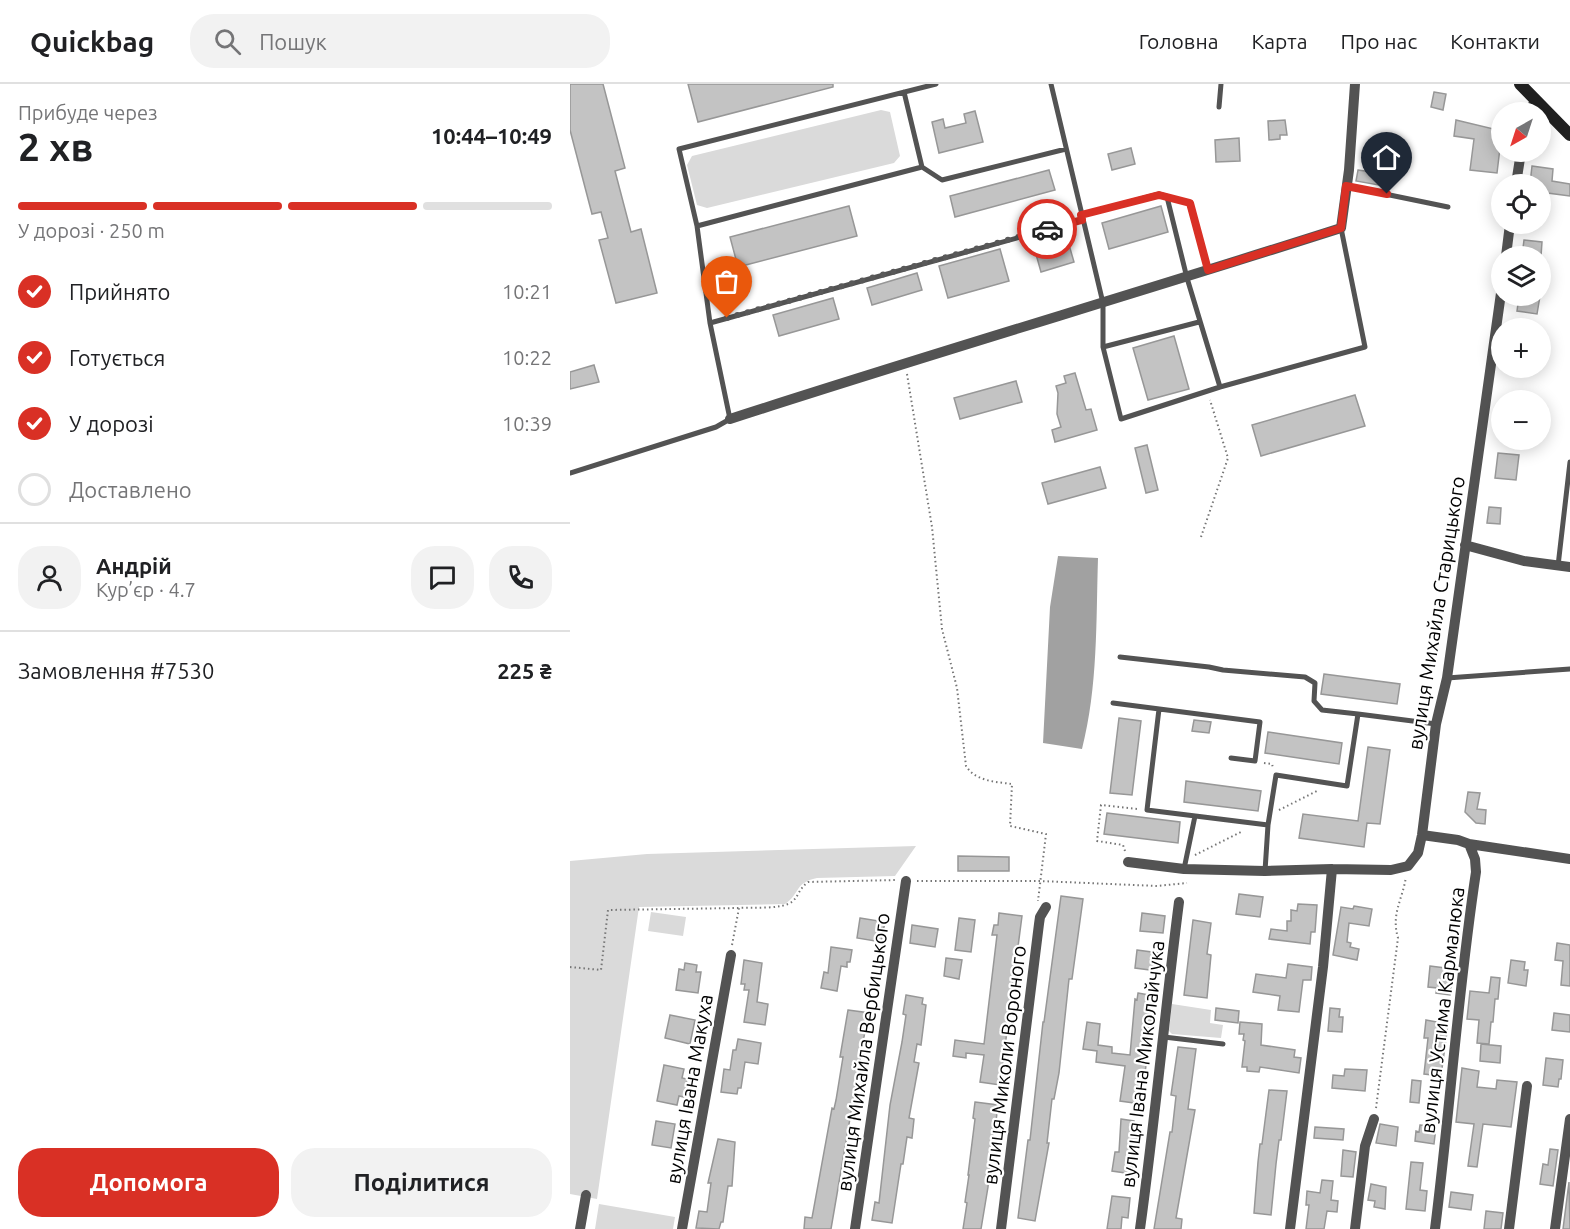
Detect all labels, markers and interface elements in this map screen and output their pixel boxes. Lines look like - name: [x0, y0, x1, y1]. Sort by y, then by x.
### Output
- search box: [190, 14, 610, 68]
- icon: search: [211, 25, 244, 58]
- text: Quickbag: [30, 26, 154, 57]
- text: Пошук: [259, 29, 327, 54]
- text: Головна: [1139, 29, 1219, 53]
- text: Карта: [1252, 29, 1307, 53]
- text: Про нас: [1340, 29, 1417, 53]
- text: Контакти: [1450, 29, 1540, 53]
- text: Прибуде через: [18, 101, 158, 124]
- north arrow: [1491, 102, 1551, 162]
- map controls: [1491, 102, 1551, 450]
- text: 10:44–10:49: [431, 123, 552, 148]
- text: 2 хв: [18, 125, 93, 168]
- pin: [1361, 132, 1412, 194]
- icon: home: [1370, 141, 1403, 174]
- button: locate: [1491, 174, 1551, 234]
- courier: [1017, 199, 1077, 259]
- icon: car: [1031, 213, 1064, 246]
- text: У дорозі · 250 m: [18, 219, 165, 242]
- button: layers: [1491, 246, 1551, 306]
- pin: [701, 256, 752, 318]
- icon: bag: [710, 265, 743, 298]
- icon: check: [18, 275, 51, 308]
- text: Прийнято: [69, 279, 170, 304]
- text: 10:21: [502, 280, 552, 303]
- button: +: [1491, 318, 1551, 378]
- icon: check: [18, 341, 51, 374]
- text: Готується: [69, 345, 165, 370]
- text: 10:22: [502, 346, 552, 369]
- button: −: [1491, 390, 1551, 450]
- icon: check: [18, 407, 51, 440]
- text: У дорозі: [69, 411, 154, 436]
- text: 10:39: [502, 412, 552, 435]
- street label: вулиця Михайла Старицького: [1403, 475, 1469, 751]
- text: Доставлено: [69, 477, 192, 502]
- button: person: [18, 546, 81, 609]
- button: chat: [411, 546, 474, 609]
- button: phone: [489, 546, 552, 609]
- text: Андрій: [96, 553, 172, 578]
- text: Кур’єр · 4.7: [96, 578, 196, 601]
- text: Замовлення #7530: [18, 658, 214, 683]
- text: 225 ₴: [497, 658, 552, 683]
- street label: вулиця Устима Кармалюка: [1415, 885, 1469, 1135]
- street label: вулиця Михайла Вербицького: [832, 911, 894, 1193]
- street label: вулиця Івана Миколайчука: [1115, 939, 1169, 1189]
- street label: вулиця Миколи Вороного: [978, 944, 1030, 1186]
- street label: вулиця Івана Макуха: [661, 992, 717, 1186]
- button: Допомога: [18, 1148, 279, 1217]
- button: Поділитися: [291, 1148, 552, 1217]

